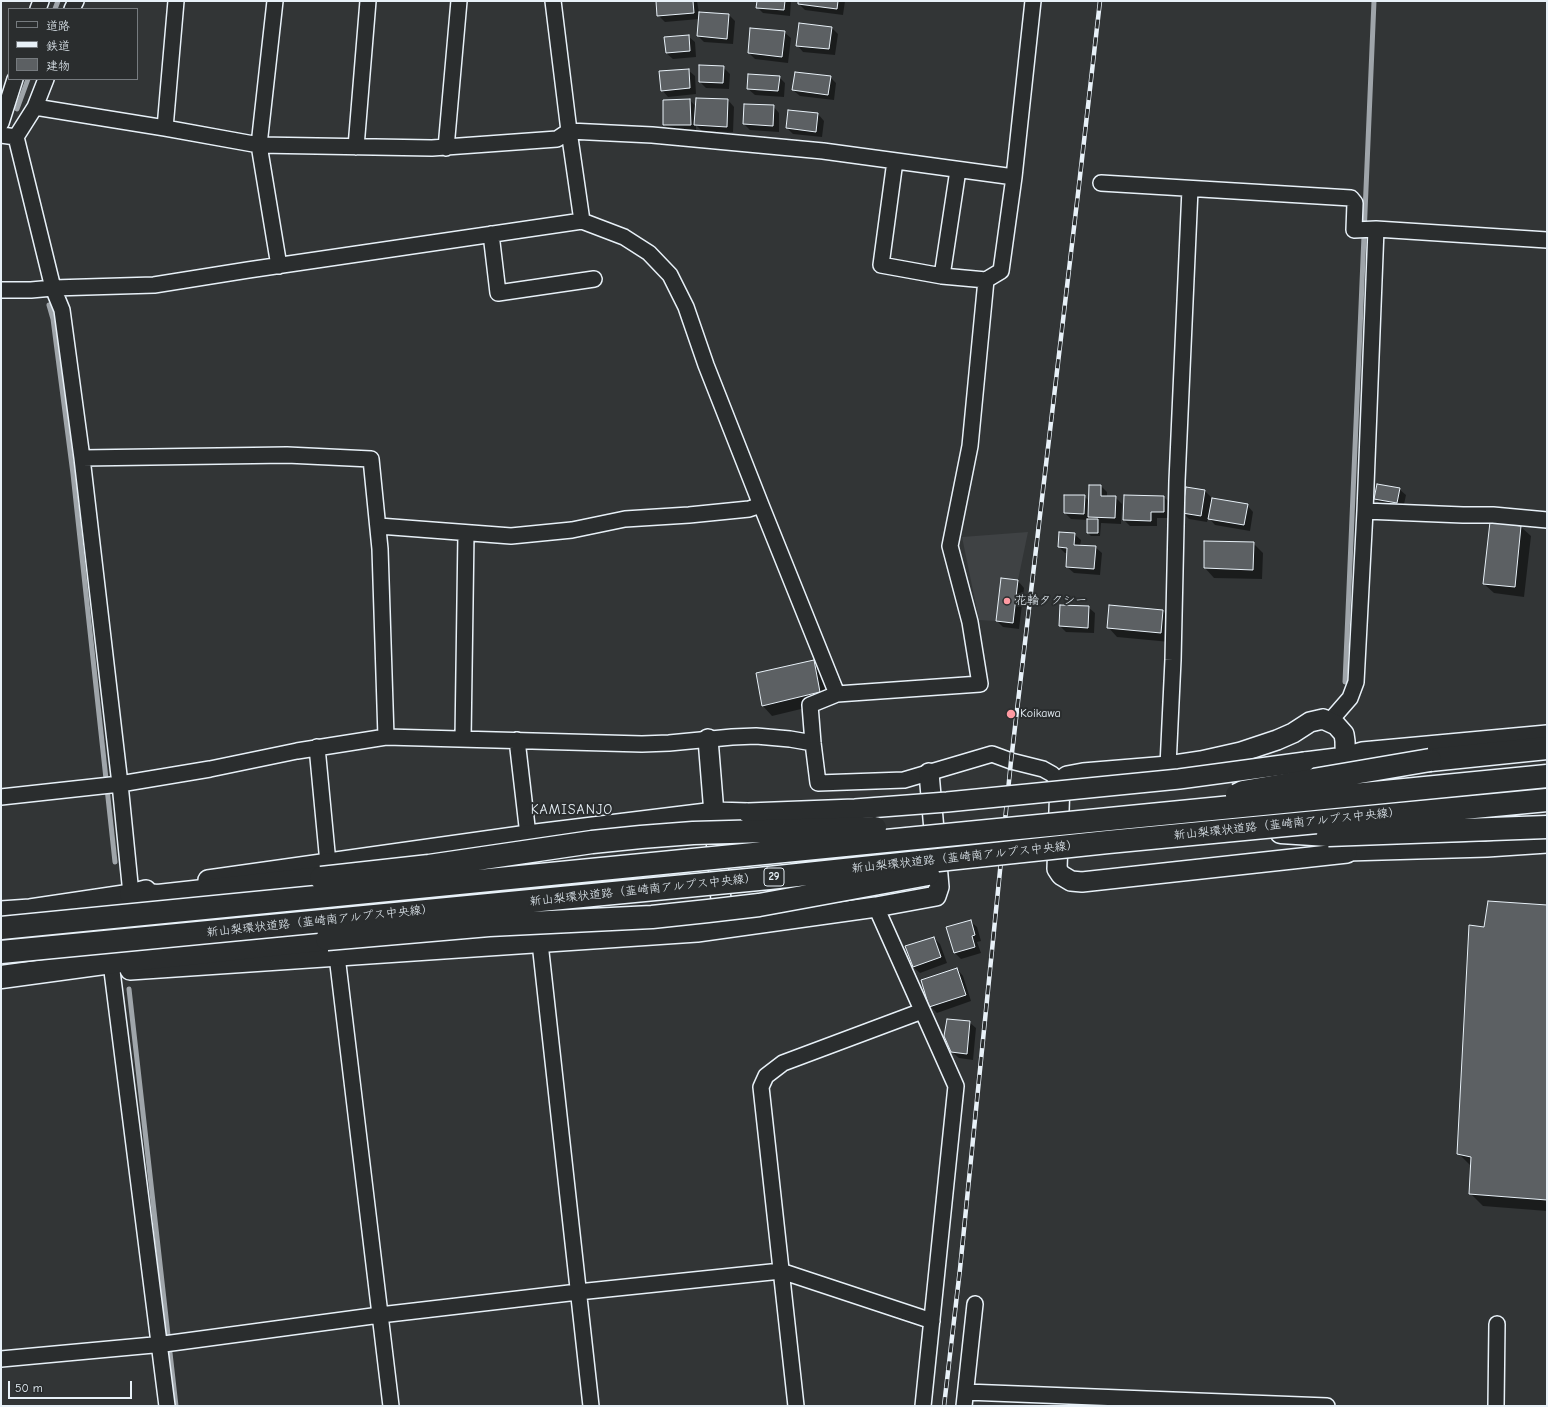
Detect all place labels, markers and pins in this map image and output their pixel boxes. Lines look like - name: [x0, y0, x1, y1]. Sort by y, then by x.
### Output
- place label: 花輪タクシー: [1015, 594, 1087, 608]
- marker: 花輪タクシー: [1002, 596, 1012, 606]
- place label: Koikawa: [1020, 707, 1061, 721]
- marker: Koikawa: [1005, 708, 1017, 720]

